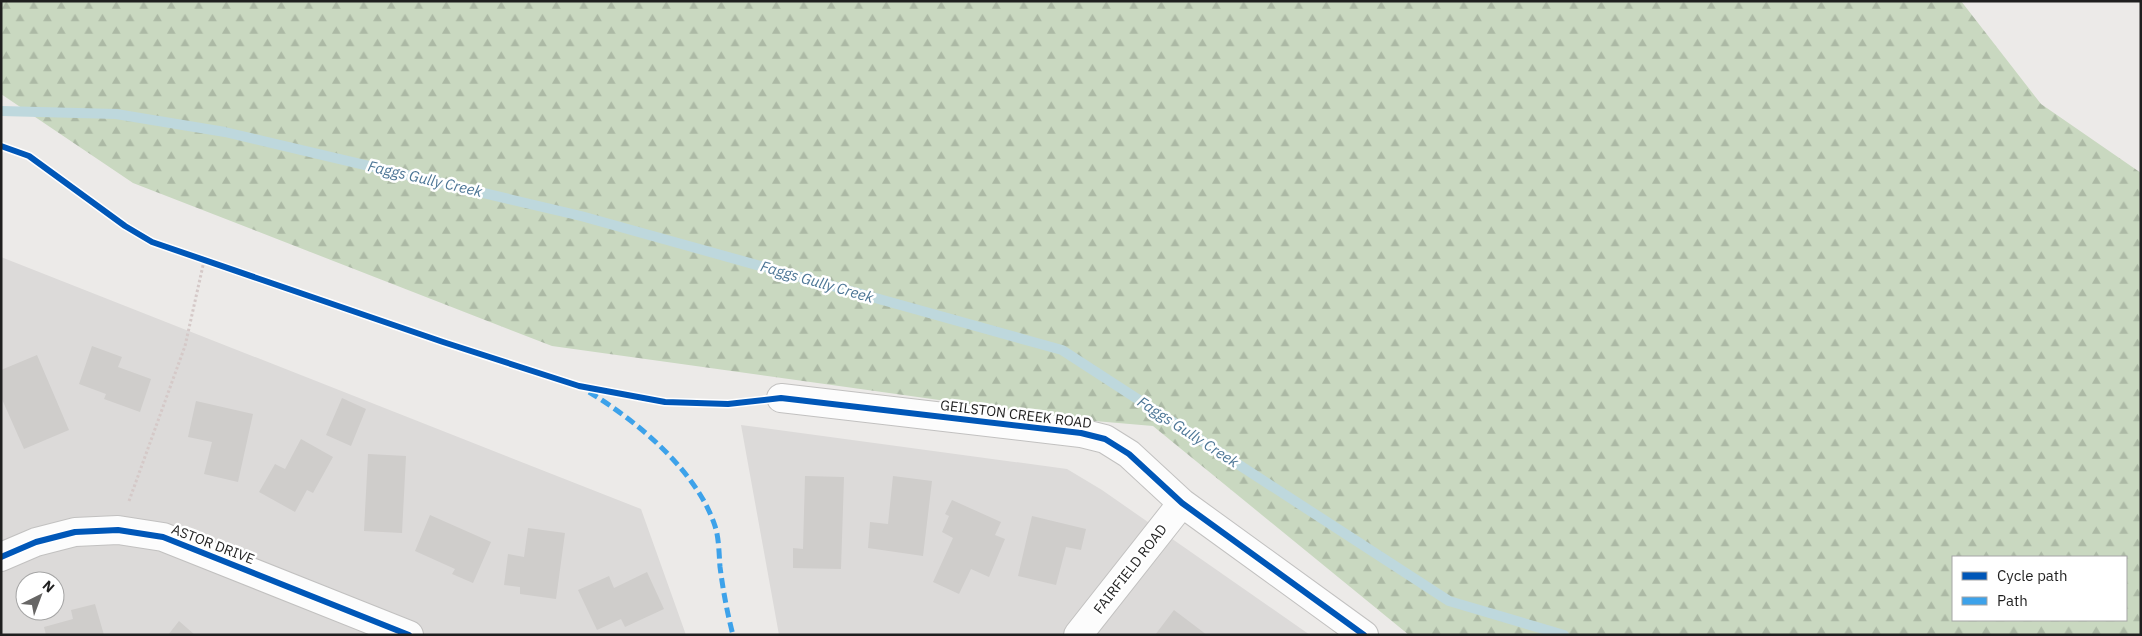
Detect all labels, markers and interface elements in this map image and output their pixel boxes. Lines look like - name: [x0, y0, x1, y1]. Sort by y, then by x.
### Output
- water label: Faggs Gully Creek: [366, 156, 484, 201]
- water label: Faggs Gully Creek: [758, 256, 876, 307]
- water label: Faggs Gully Creek: [1134, 392, 1243, 471]
- street label: GEILSTON CREEK ROAD: [939, 396, 1093, 432]
- street label: ASTOR DRIVE: [169, 520, 257, 568]
- street label: FAIRFIELD ROAD: [1089, 521, 1171, 617]
- legend: [1952, 556, 2127, 621]
- text: Cycle path: [1997, 566, 2068, 585]
- north arrow: [15, 571, 65, 621]
- text: N: [39, 576, 58, 596]
- text: Path: [1997, 591, 2028, 610]

